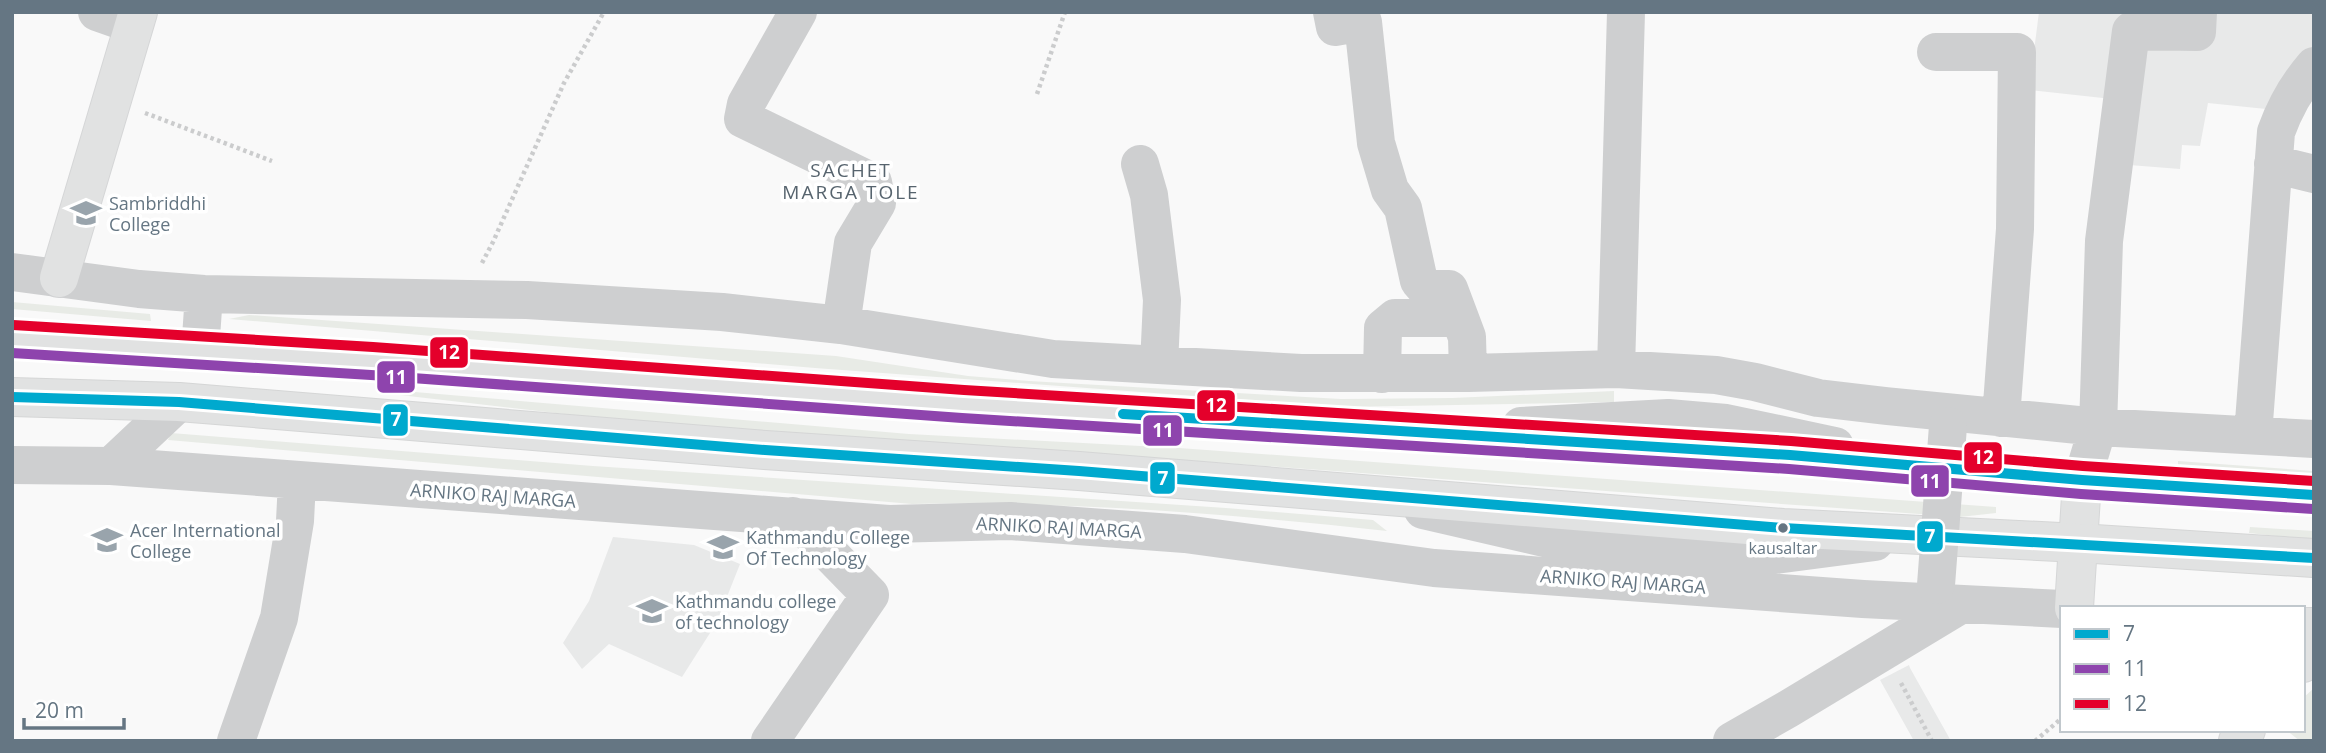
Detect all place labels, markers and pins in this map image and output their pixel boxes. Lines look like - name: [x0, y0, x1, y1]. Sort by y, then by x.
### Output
- place label: Sambriddhi College: [109, 191, 206, 236]
- school or university icon: Sambriddhi College: [69, 196, 103, 230]
- place label: Acer International College: [130, 518, 281, 563]
- marker: kausaltar: [1776, 521, 1790, 535]
- school or university icon: Acer International College: [90, 523, 124, 557]
- place label: Kathmandu College Of Technology: [746, 525, 910, 570]
- school or university icon: Kathmandu College Of Technology: [706, 530, 740, 564]
- place label: kausaltar: [1749, 537, 1818, 559]
- place label: Kathmandu college of technology: [675, 589, 836, 634]
- school or university icon: Kathmandu college of technology: [635, 594, 669, 628]

